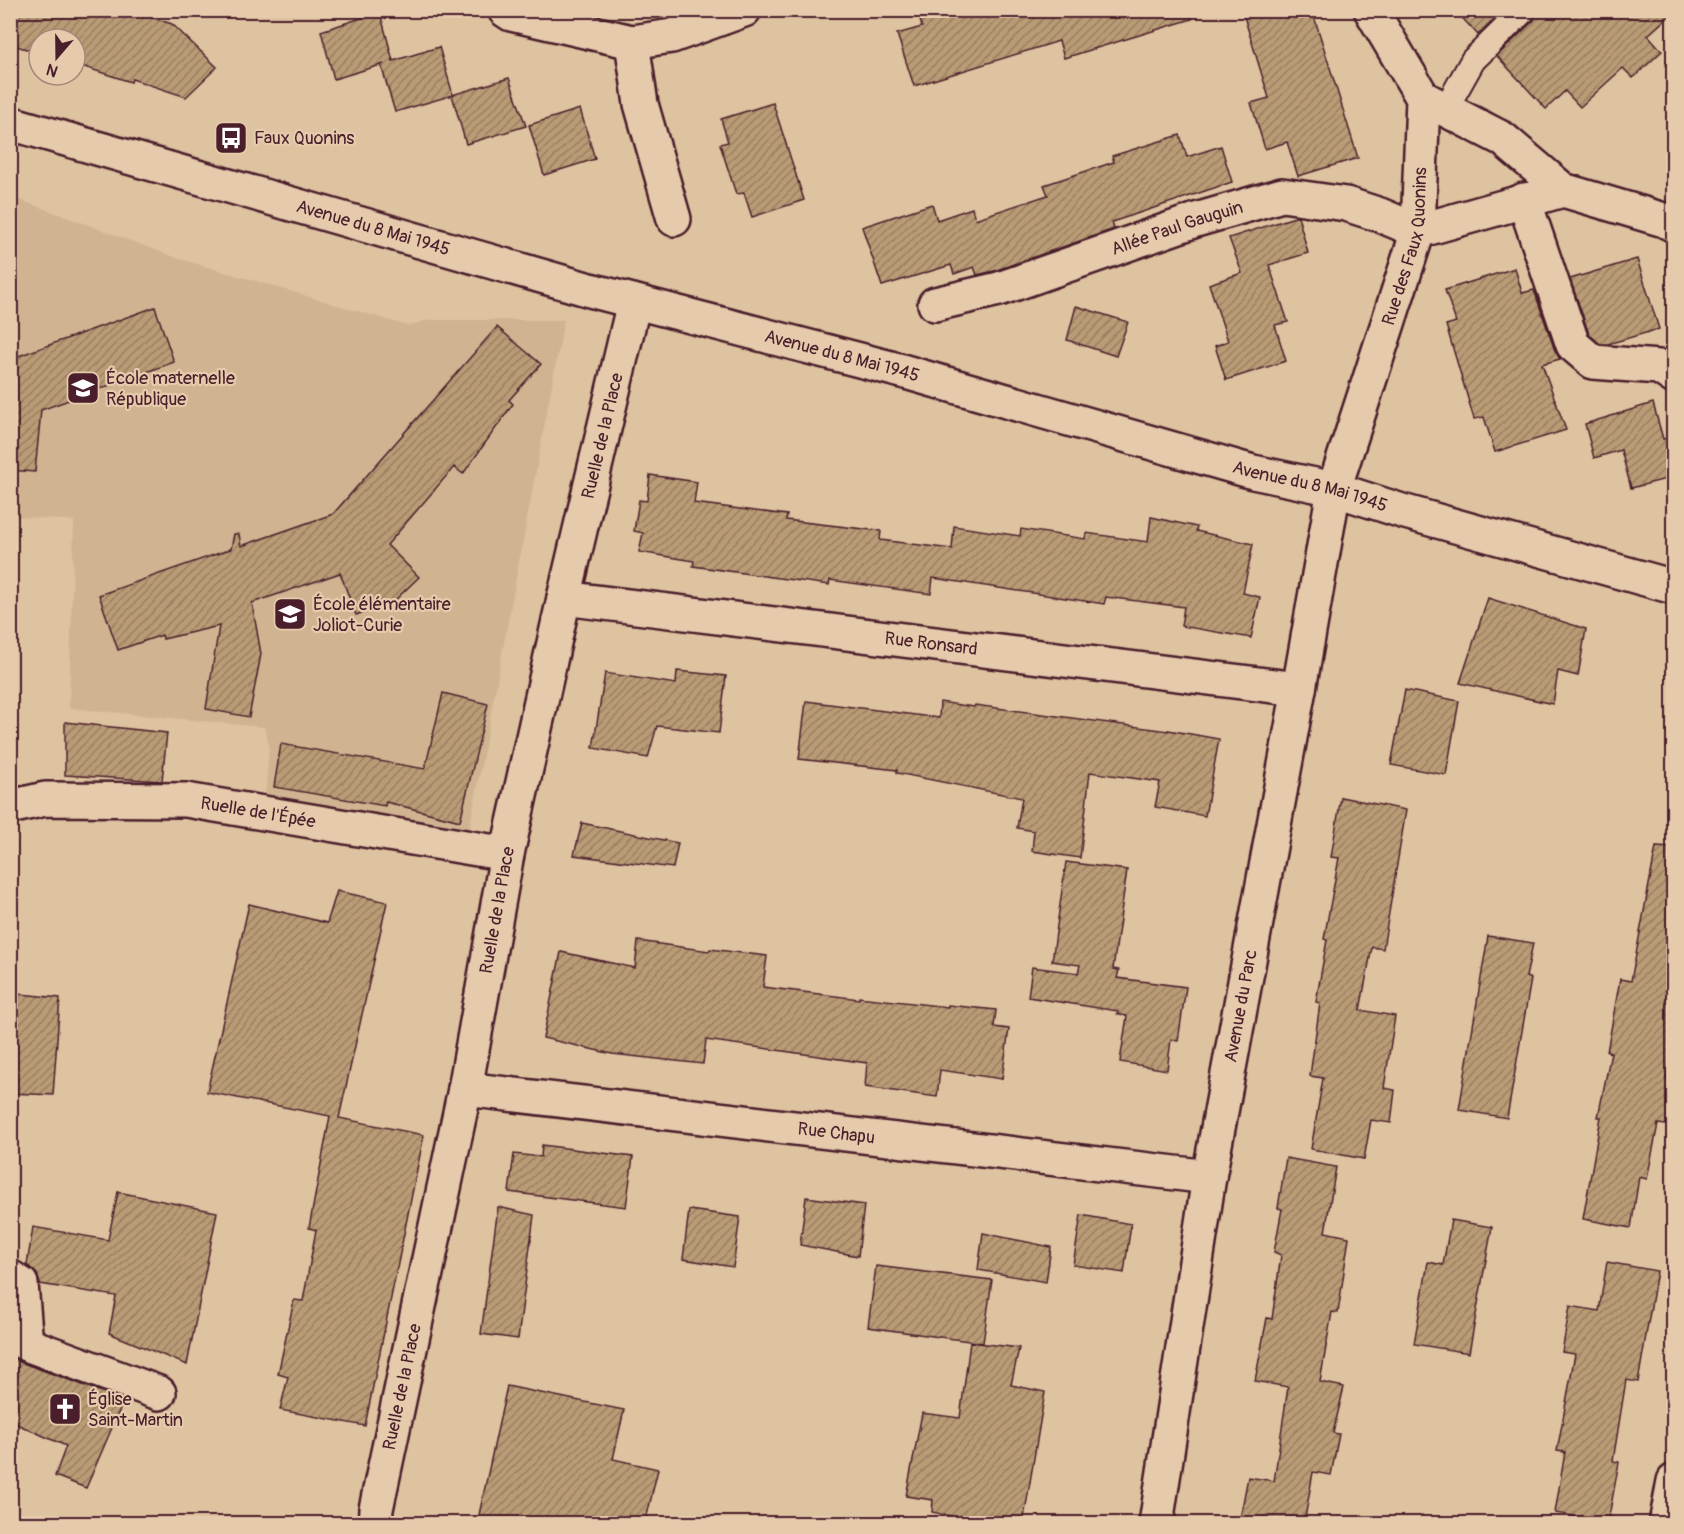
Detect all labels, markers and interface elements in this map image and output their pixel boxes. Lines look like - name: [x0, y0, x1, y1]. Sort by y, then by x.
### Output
- north arrow: [27, 27, 87, 87]
- text: N: [44, 59, 61, 81]
- bus stop icon: Faux Quonins: [213, 120, 249, 156]
- place label: Faux Quonins: [254, 127, 354, 150]
- street label: Rue des Faux Quonins: [1377, 167, 1432, 328]
- street label: Avenue du 8 Mai 1945: [294, 195, 453, 261]
- street label: Allée Paul Gauguin: [1108, 195, 1246, 260]
- street label: Avenue du 8 Mai 1945: [762, 324, 922, 387]
- place label: École maternelle République: [106, 367, 235, 411]
- school or university icon: École maternelle République: [65, 370, 101, 406]
- street label: Ruelle de la Place: [576, 370, 628, 501]
- street label: Avenue du 8 Mai 1945: [1230, 455, 1390, 517]
- place label: École élémentaire Joliot-Curie: [313, 593, 451, 637]
- school or university icon: École élémentaire Joliot-Curie: [272, 596, 308, 632]
- street label: Rue Ronsard: [883, 626, 979, 661]
- street label: Ruelle de l'Épée: [199, 791, 318, 833]
- street label: Ruelle de la Place: [474, 844, 520, 976]
- street label: Avenue du Parc: [1219, 948, 1262, 1064]
- street label: Rue Chapu: [796, 1117, 876, 1149]
- street label: Ruelle de la Place: [377, 1321, 427, 1452]
- place label: Église Saint-Martin: [88, 1388, 183, 1432]
- church icon: Église Saint-Martin: [47, 1391, 83, 1427]

